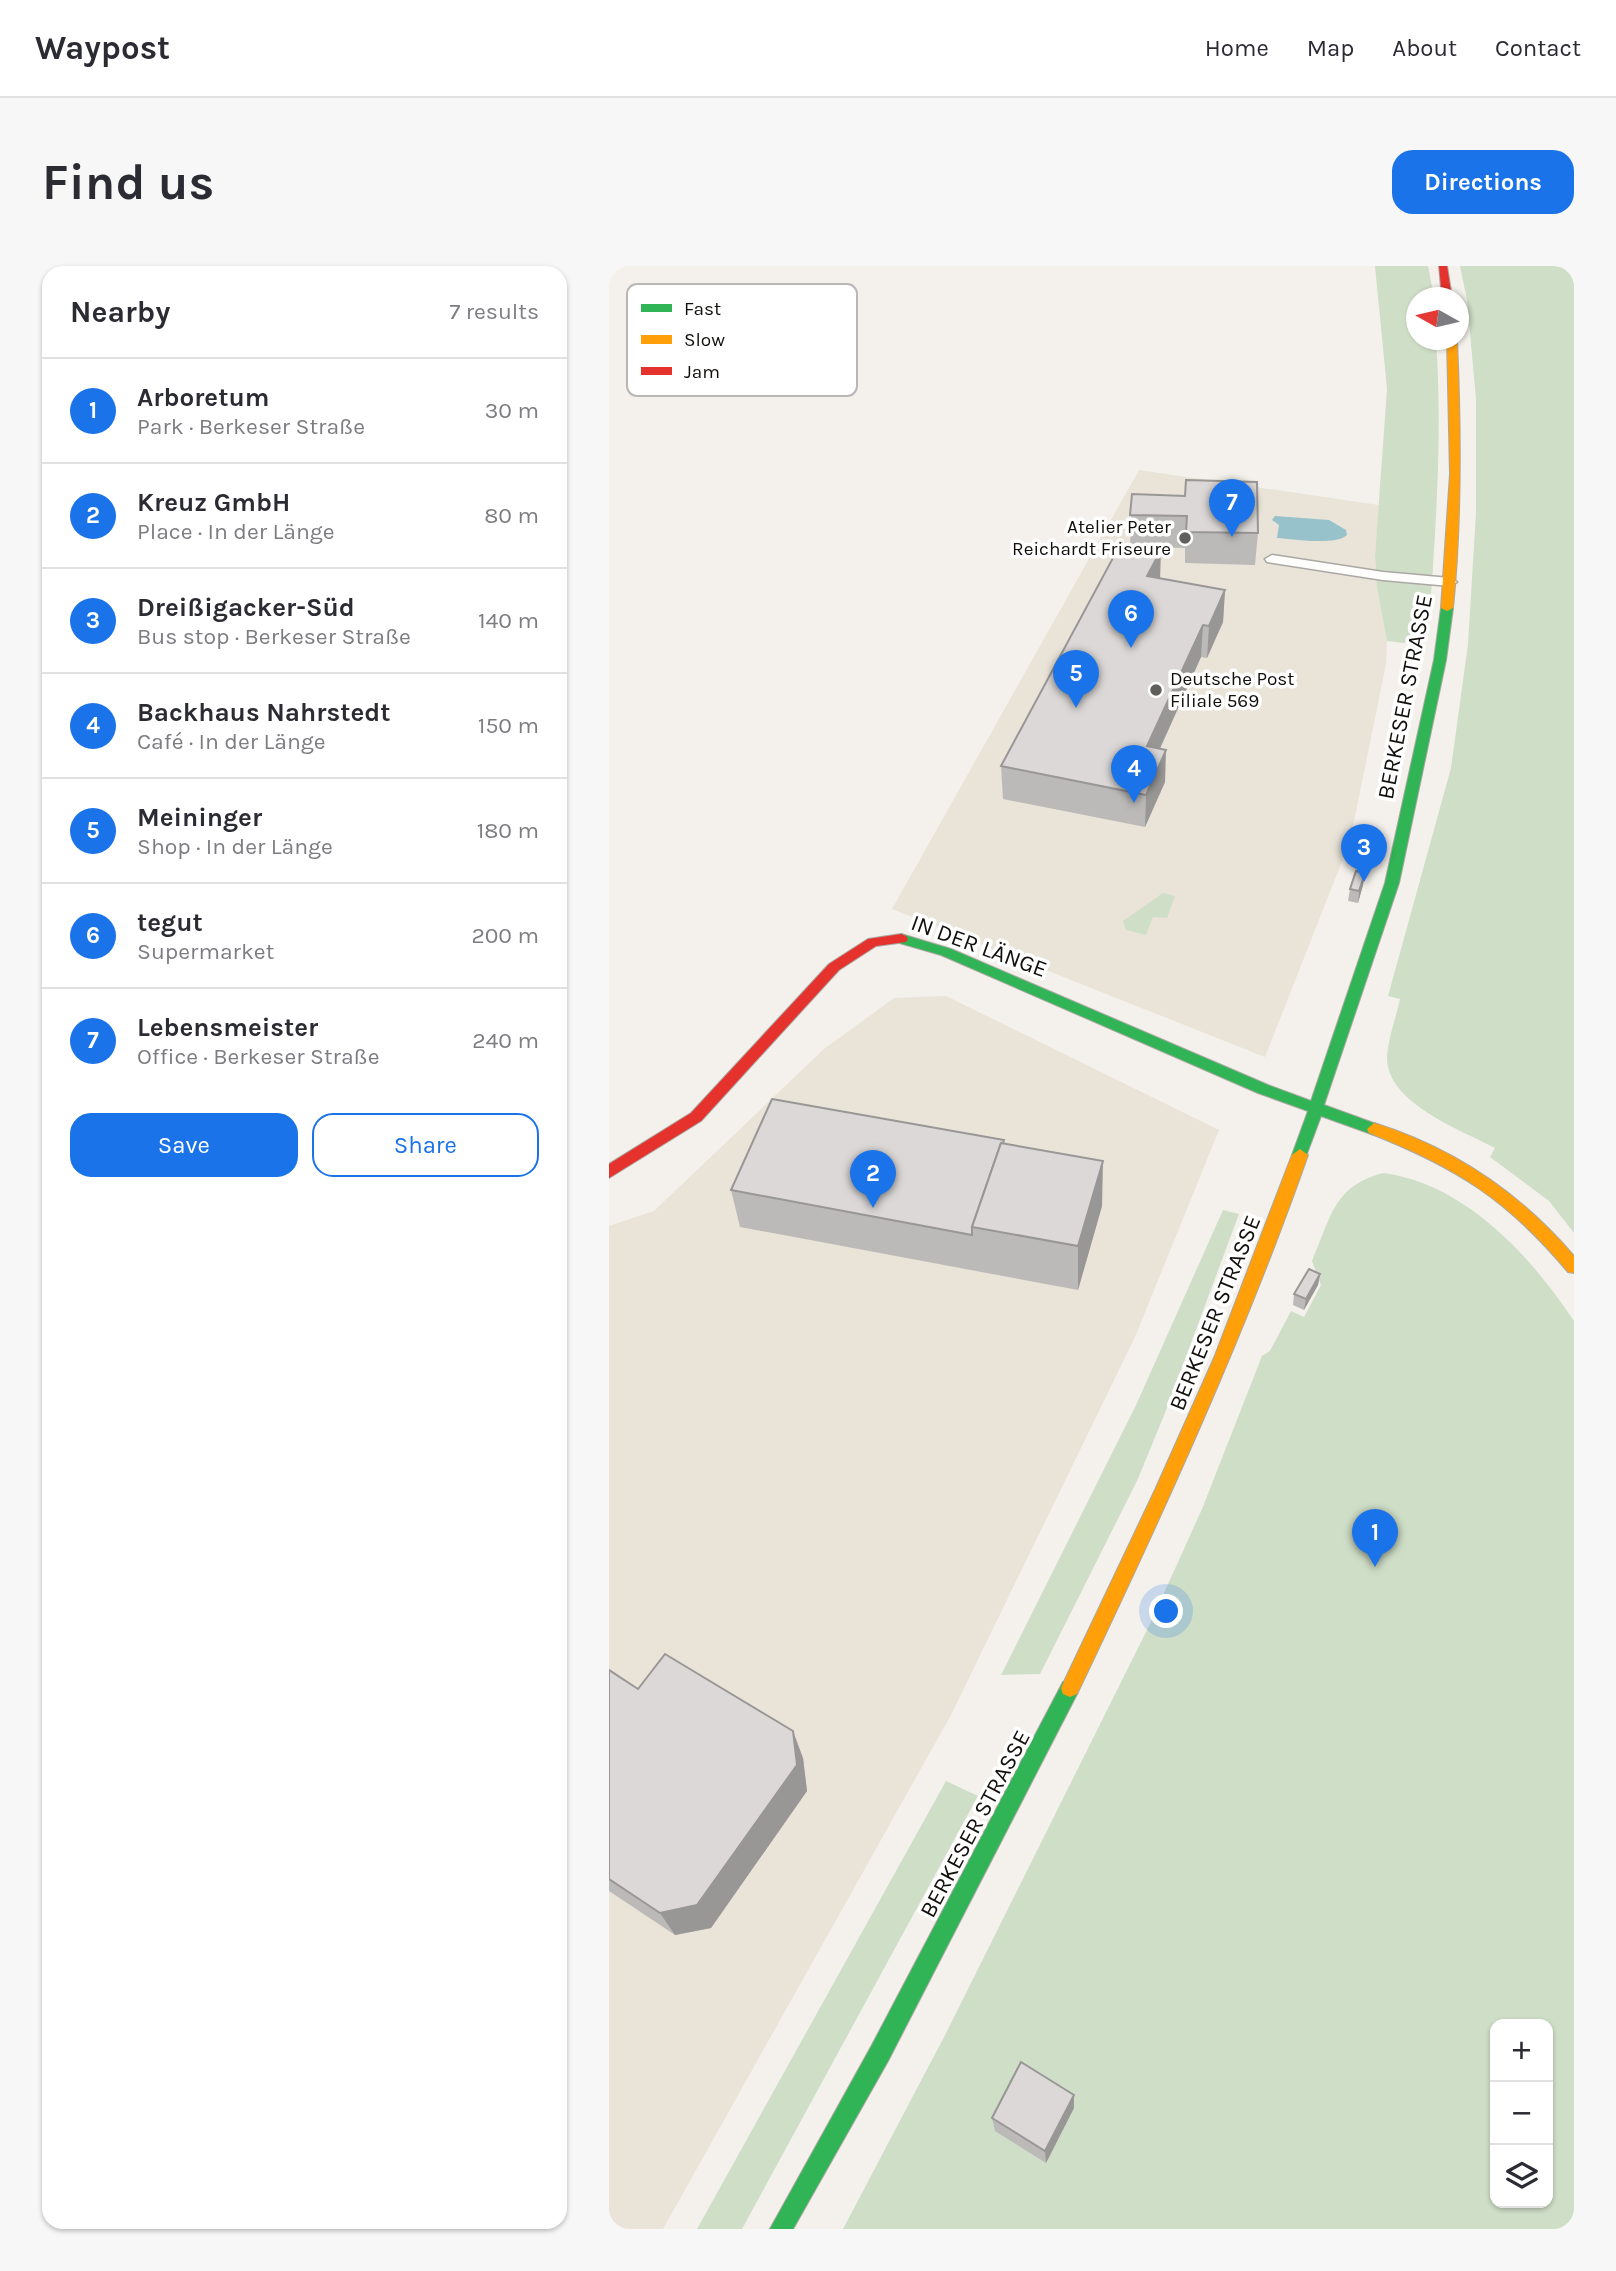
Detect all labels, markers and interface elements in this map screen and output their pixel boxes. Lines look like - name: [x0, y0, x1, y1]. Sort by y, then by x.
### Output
- text: Waypost: [35, 29, 170, 67]
- text: Home: [1205, 34, 1269, 62]
- text: Map: [1307, 34, 1354, 62]
- text: About: [1392, 34, 1457, 62]
- text: Contact: [1495, 34, 1581, 62]
- button: Directions: [1392, 150, 1574, 214]
- text: Find us: [42, 154, 214, 211]
- legend: [627, 284, 857, 396]
- north arrow: [1406, 287, 1469, 350]
- text: Nearby: [70, 294, 170, 330]
- text: 7 results: [449, 298, 539, 325]
- text: Fast: [684, 298, 721, 320]
- text: Slow: [684, 329, 725, 351]
- text: Jam: [684, 361, 720, 383]
- text: Arboretum: [137, 382, 269, 413]
- text: 1: [89, 397, 97, 424]
- text: 30 m: [485, 397, 539, 424]
- text: Park · Berkeser Straße: [137, 413, 365, 440]
- pin: 7: [1209, 479, 1255, 537]
- text: Kreuz GmbH: [137, 487, 290, 518]
- text: 2: [86, 502, 100, 529]
- text: 80 m: [484, 502, 539, 529]
- place label: Atelier Peter Reichardt Friseure: [1012, 516, 1171, 560]
- text: Place · In der Länge: [137, 518, 335, 545]
- marker: Atelier Peter Reichardt Friseure: [1177, 530, 1193, 546]
- pin: 6: [1108, 590, 1154, 648]
- text: Dreißigacker-Süd: [137, 592, 355, 623]
- street label: BERKESER STRASSE: [1372, 592, 1438, 802]
- text: 3: [86, 607, 100, 634]
- text: 140 m: [478, 607, 539, 634]
- text: Bus stop · Berkeser Straße: [137, 623, 411, 650]
- pin: 5: [1053, 650, 1099, 708]
- place label: Deutsche Post Filiale 569: [1170, 668, 1295, 712]
- marker: Deutsche Post Filiale 569: [1148, 682, 1164, 698]
- text: Backhaus Nahrstedt: [137, 697, 390, 728]
- text: 4: [86, 712, 100, 739]
- text: 150 m: [478, 712, 539, 739]
- text: Café · In der Länge: [137, 728, 326, 755]
- pin: 4: [1111, 745, 1157, 803]
- text: Meininger: [137, 802, 262, 833]
- text: 5: [86, 817, 100, 844]
- text: 180 m: [477, 817, 539, 844]
- pin: 3: [1341, 824, 1387, 882]
- text: Shop · In der Länge: [137, 833, 333, 860]
- text: tegut: [137, 907, 203, 938]
- street label: IN DER LÄNGE: [907, 909, 1051, 983]
- text: 6: [86, 922, 100, 949]
- text: 200 m: [471, 922, 539, 949]
- text: Supermarket: [137, 938, 274, 965]
- text: Lebensmeister: [137, 1012, 318, 1043]
- text: 7: [87, 1027, 99, 1054]
- text: 240 m: [472, 1027, 539, 1054]
- text: Office · Berkeser Straße: [137, 1043, 380, 1070]
- button: Save: [70, 1113, 298, 1177]
- button: Share: [312, 1113, 539, 1177]
- pin: 2: [850, 1150, 896, 1208]
- street label: BERKESER STRASSE: [1164, 1211, 1266, 1415]
- pin: 1: [1352, 1509, 1398, 1567]
- your location: [1149, 1594, 1183, 1628]
- street label: BERKESER STRASSE: [914, 1726, 1036, 1922]
- map controls: [1490, 2019, 1553, 2208]
- button: +: [1490, 2019, 1553, 2082]
- button: −: [1490, 2082, 1553, 2145]
- button: layers: [1490, 2145, 1553, 2208]

